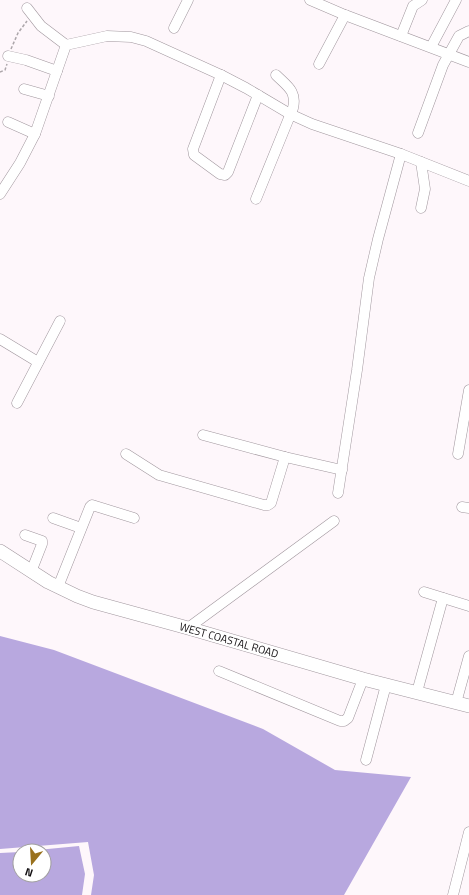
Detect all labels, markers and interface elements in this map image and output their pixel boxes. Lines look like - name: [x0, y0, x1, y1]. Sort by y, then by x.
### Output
- street label: WEST COASTAL ROAD: [178, 618, 280, 662]
- north arrow: [12, 843, 52, 883]
- text: N: [23, 864, 35, 881]

